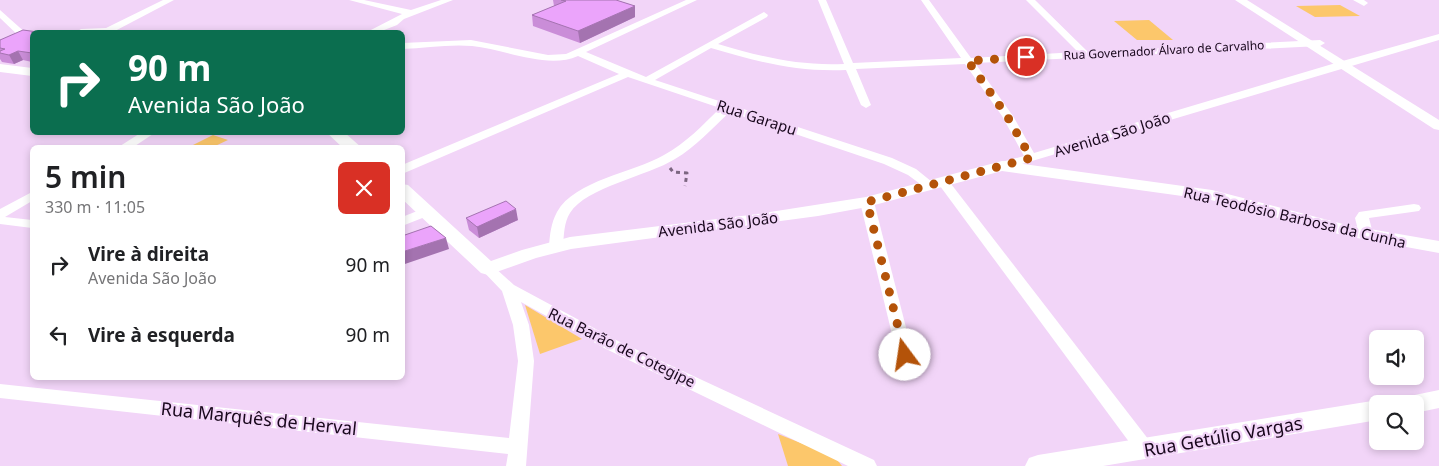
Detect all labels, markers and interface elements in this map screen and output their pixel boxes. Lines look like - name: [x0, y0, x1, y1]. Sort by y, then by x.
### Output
- pin: [1005, 36, 1047, 78]
- street label: Rua Governador Álvaro de Carvalho: [1063, 36, 1265, 64]
- icon: arrive: [1012, 43, 1040, 71]
- text: 90 m: [128, 44, 211, 91]
- icon: right: [45, 50, 110, 115]
- text: Avenida São João: [128, 89, 305, 119]
- street label: Rua Garapu: [714, 95, 800, 139]
- street label: Avenida São João: [1051, 107, 1173, 161]
- text: 5 min: [45, 156, 126, 197]
- button: close: [338, 162, 390, 214]
- street label: Rua Teodósio Barbosa da Cunha: [1182, 182, 1408, 252]
- text: 330 m · 11:05: [45, 196, 145, 218]
- street label: Avenida São João: [657, 207, 779, 241]
- text: Vire à direita: [88, 241, 209, 267]
- icon: right: [45, 251, 73, 279]
- text: 90 m: [346, 252, 390, 278]
- text: Avenida São João: [88, 267, 217, 289]
- street label: Rua Barão de Cotegipe: [545, 303, 699, 391]
- icon: left: [45, 321, 73, 349]
- text: Vire à esquerda: [88, 322, 235, 348]
- text: 90 m: [346, 322, 390, 348]
- position arrow: [878, 328, 930, 380]
- map controls: [1369, 330, 1424, 450]
- button: sound: [1369, 330, 1424, 385]
- button: search: [1369, 395, 1424, 450]
- street label: Rua Marquês de Herval: [160, 396, 358, 440]
- street label: Rua Getúlio Vargas: [1142, 410, 1304, 462]

